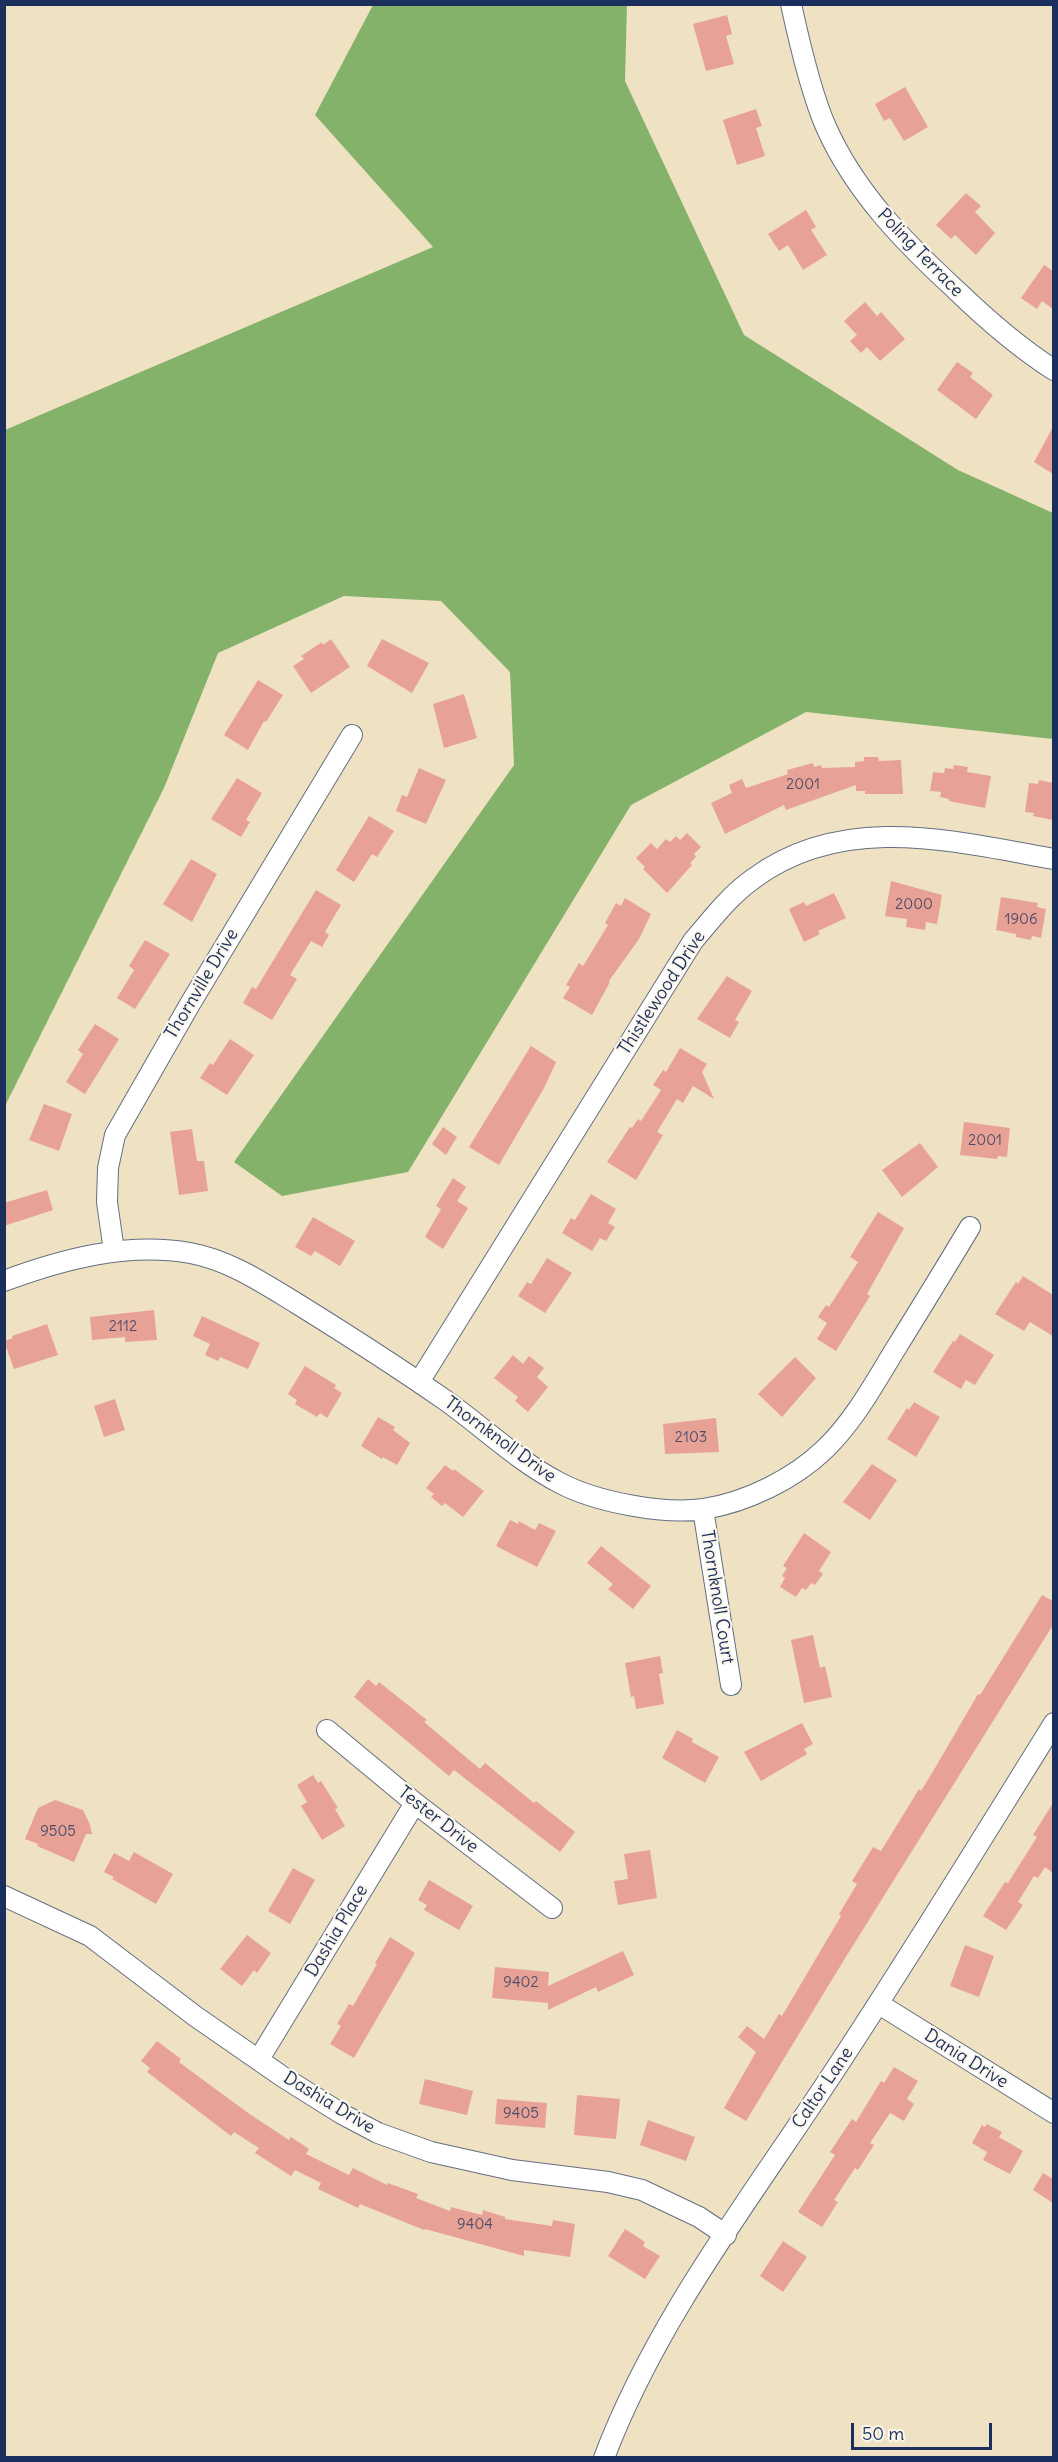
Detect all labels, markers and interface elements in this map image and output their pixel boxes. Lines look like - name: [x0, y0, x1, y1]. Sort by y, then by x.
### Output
- street label: Poling Terrace: [872, 204, 968, 302]
- house number: 2001: [786, 776, 820, 794]
- house number: 2000: [895, 896, 933, 914]
- house number: 1906: [1004, 911, 1038, 929]
- street label: Thornville Drive: [161, 925, 243, 1043]
- street label: Thistlewood Drive: [614, 927, 710, 1059]
- house number: 2001: [968, 1132, 1002, 1150]
- house number: 2112: [109, 1318, 137, 1336]
- street label: Thornknoll Drive: [440, 1392, 560, 1488]
- house number: 2103: [675, 1429, 707, 1447]
- street label: Thornknoll Court: [696, 1528, 738, 1666]
- street label: Tester Drive: [394, 1782, 482, 1858]
- house number: 9505: [40, 1823, 76, 1841]
- street label: Dashia Place: [301, 1881, 373, 1981]
- house number: 9402: [503, 1974, 539, 1992]
- street label: Dania Drive: [920, 2025, 1012, 2093]
- street label: Caltor Lane: [788, 2043, 858, 2133]
- street label: Dashia Drive: [279, 2067, 379, 2139]
- house number: 9405: [503, 2105, 539, 2123]
- house number: 9404: [457, 2216, 493, 2234]
- scale bar: [854, 2411, 995, 2449]
- text: 50 m: [862, 2422, 904, 2445]

